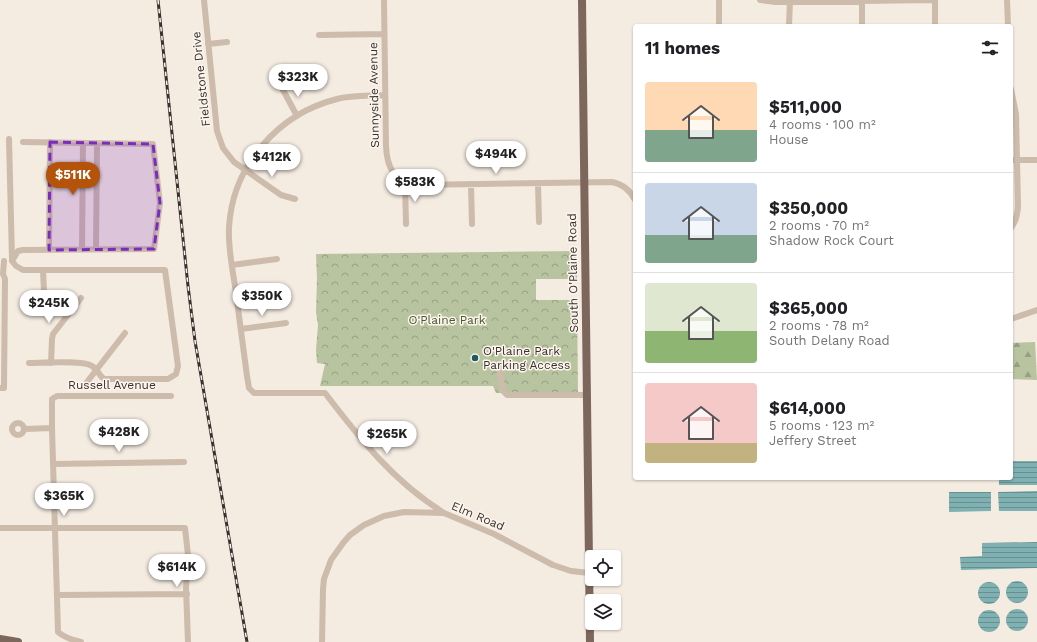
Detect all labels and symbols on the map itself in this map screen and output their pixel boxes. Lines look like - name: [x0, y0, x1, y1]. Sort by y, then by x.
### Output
- street label: Fieldstone Drive: [189, 31, 213, 127]
- street label: Sunnyside Avenue: [366, 42, 382, 148]
- pin: $323K: [270, 64, 326, 98]
- pin: $494K: [468, 141, 524, 175]
- pin: $412K: [244, 144, 300, 178]
- pin: $511K: [45, 162, 101, 196]
- pin: $583K: [387, 169, 443, 203]
- street label: South O'Plaine Road: [565, 213, 581, 333]
- pin: $350K: [234, 283, 290, 317]
- pin: $245K: [21, 290, 77, 324]
- park label: O'Plaine Park: [408, 313, 486, 327]
- place label: O'Plaine Park Parking Access: [483, 344, 570, 372]
- marker: O'Plaine Park Parking Access: [470, 353, 480, 363]
- street label: Russell Avenue: [68, 378, 156, 392]
- pin: $428K: [91, 419, 147, 453]
- pin: $265K: [359, 421, 415, 455]
- pin: $365K: [36, 483, 92, 517]
- street label: Elm Road: [449, 499, 507, 533]
- pin: $614K: [149, 554, 205, 588]

